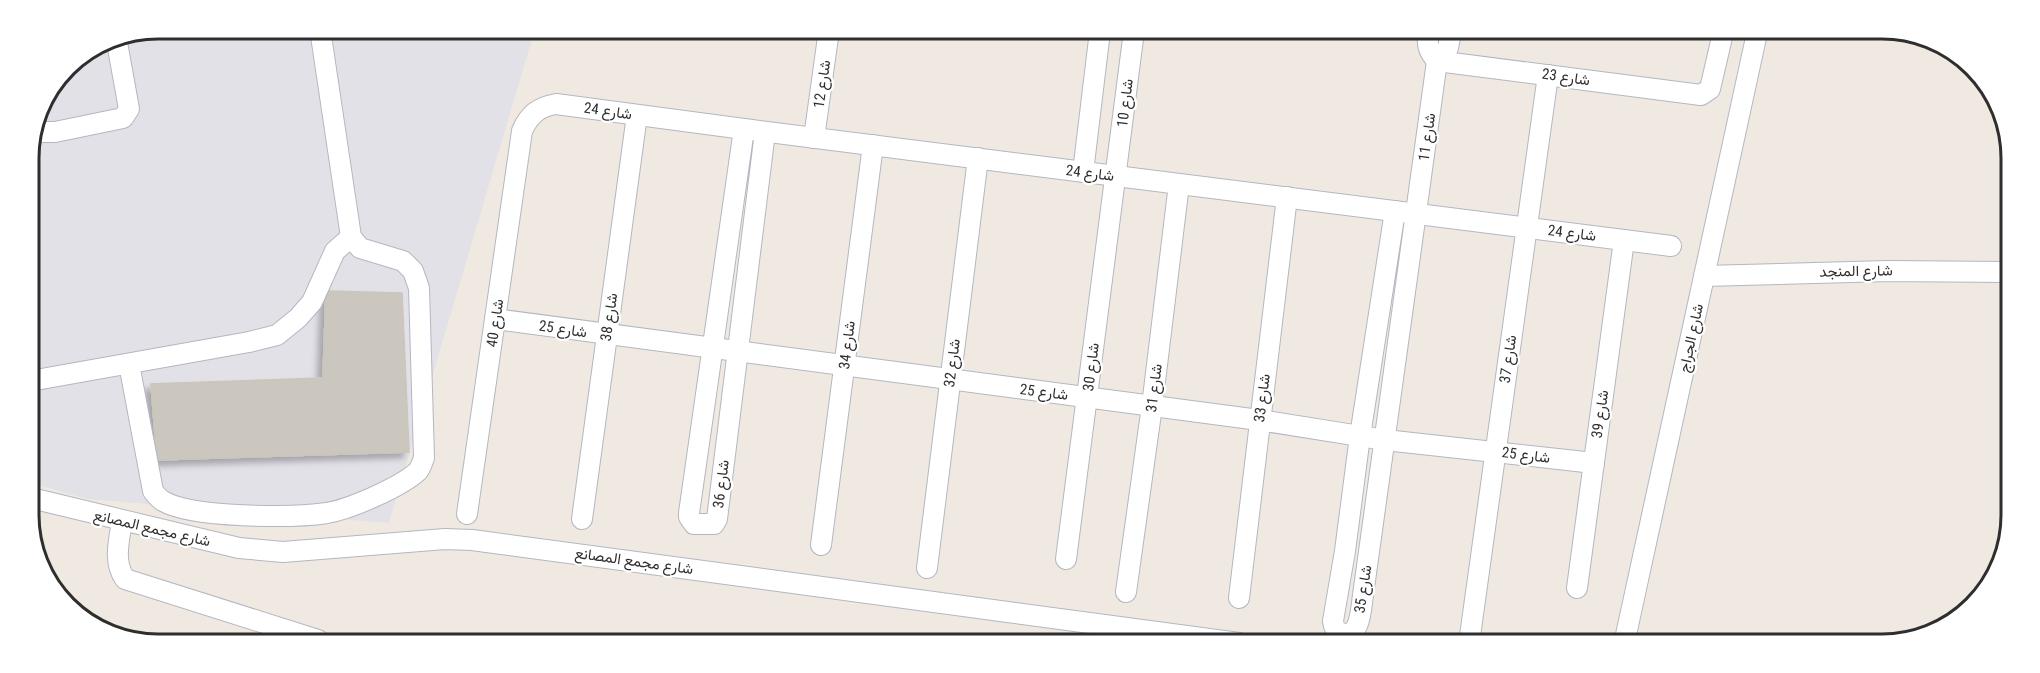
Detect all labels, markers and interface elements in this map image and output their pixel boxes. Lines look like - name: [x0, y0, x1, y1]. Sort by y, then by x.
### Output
- street label: شارع 12: [810, 59, 836, 110]
- street label: شارع 23: [1540, 65, 1591, 91]
- street label: شارع 10: [1113, 78, 1139, 128]
- street label: شارع 24: [582, 99, 633, 125]
- street label: شارع 11: [1415, 112, 1441, 163]
- street label: شارع 24: [1065, 161, 1115, 187]
- street label: شارع 24: [1547, 221, 1597, 247]
- street label: شارع المنجد: [1819, 261, 1893, 283]
- street label: شارع 38: [597, 292, 623, 343]
- street label: شارع 40: [483, 298, 509, 349]
- street label: شارع الجراج: [1675, 302, 1709, 374]
- street label: شارع 25: [537, 317, 588, 343]
- street label: شارع 34: [835, 320, 861, 370]
- street label: شارع 37: [1496, 334, 1522, 385]
- street label: شارع 32: [940, 338, 966, 388]
- street label: شارع 30: [1079, 342, 1105, 392]
- street label: شارع 31: [1142, 363, 1168, 413]
- street label: شارع 33: [1250, 373, 1276, 423]
- street label: شارع 25: [1019, 380, 1069, 406]
- street label: شارع 39: [1588, 389, 1614, 440]
- street label: شارع 25: [1501, 443, 1551, 469]
- street label: شارع 36: [709, 459, 735, 509]
- street label: شارع مجمع المصانع: [91, 506, 212, 552]
- street label: شارع مجمع المصانع: [573, 544, 695, 580]
- street label: شارع 35: [1350, 564, 1378, 615]

